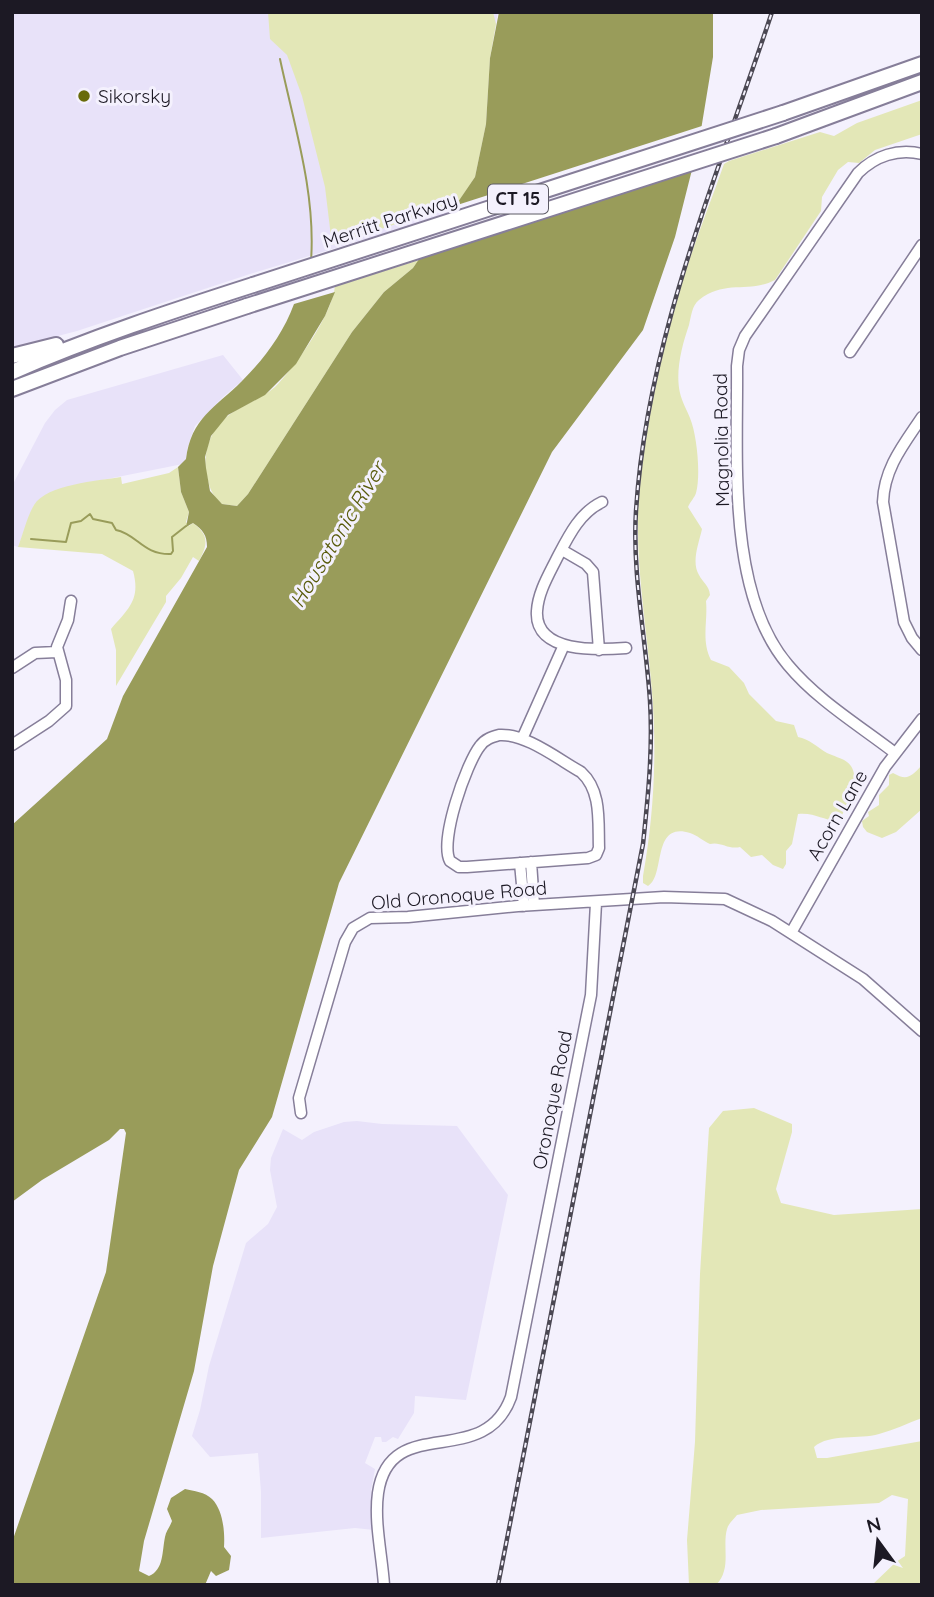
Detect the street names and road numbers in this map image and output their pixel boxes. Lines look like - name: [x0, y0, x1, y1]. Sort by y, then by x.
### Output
- road number: CT 15: [488, 184, 548, 214]
- street label: Merritt Parkway: [320, 187, 460, 253]
- street label: Magnolia Road: [708, 373, 734, 507]
- street label: Acorn Lane: [801, 766, 873, 864]
- street label: Old Oronoque Road: [370, 875, 548, 915]
- street label: Oronoque Road: [527, 1029, 577, 1171]

